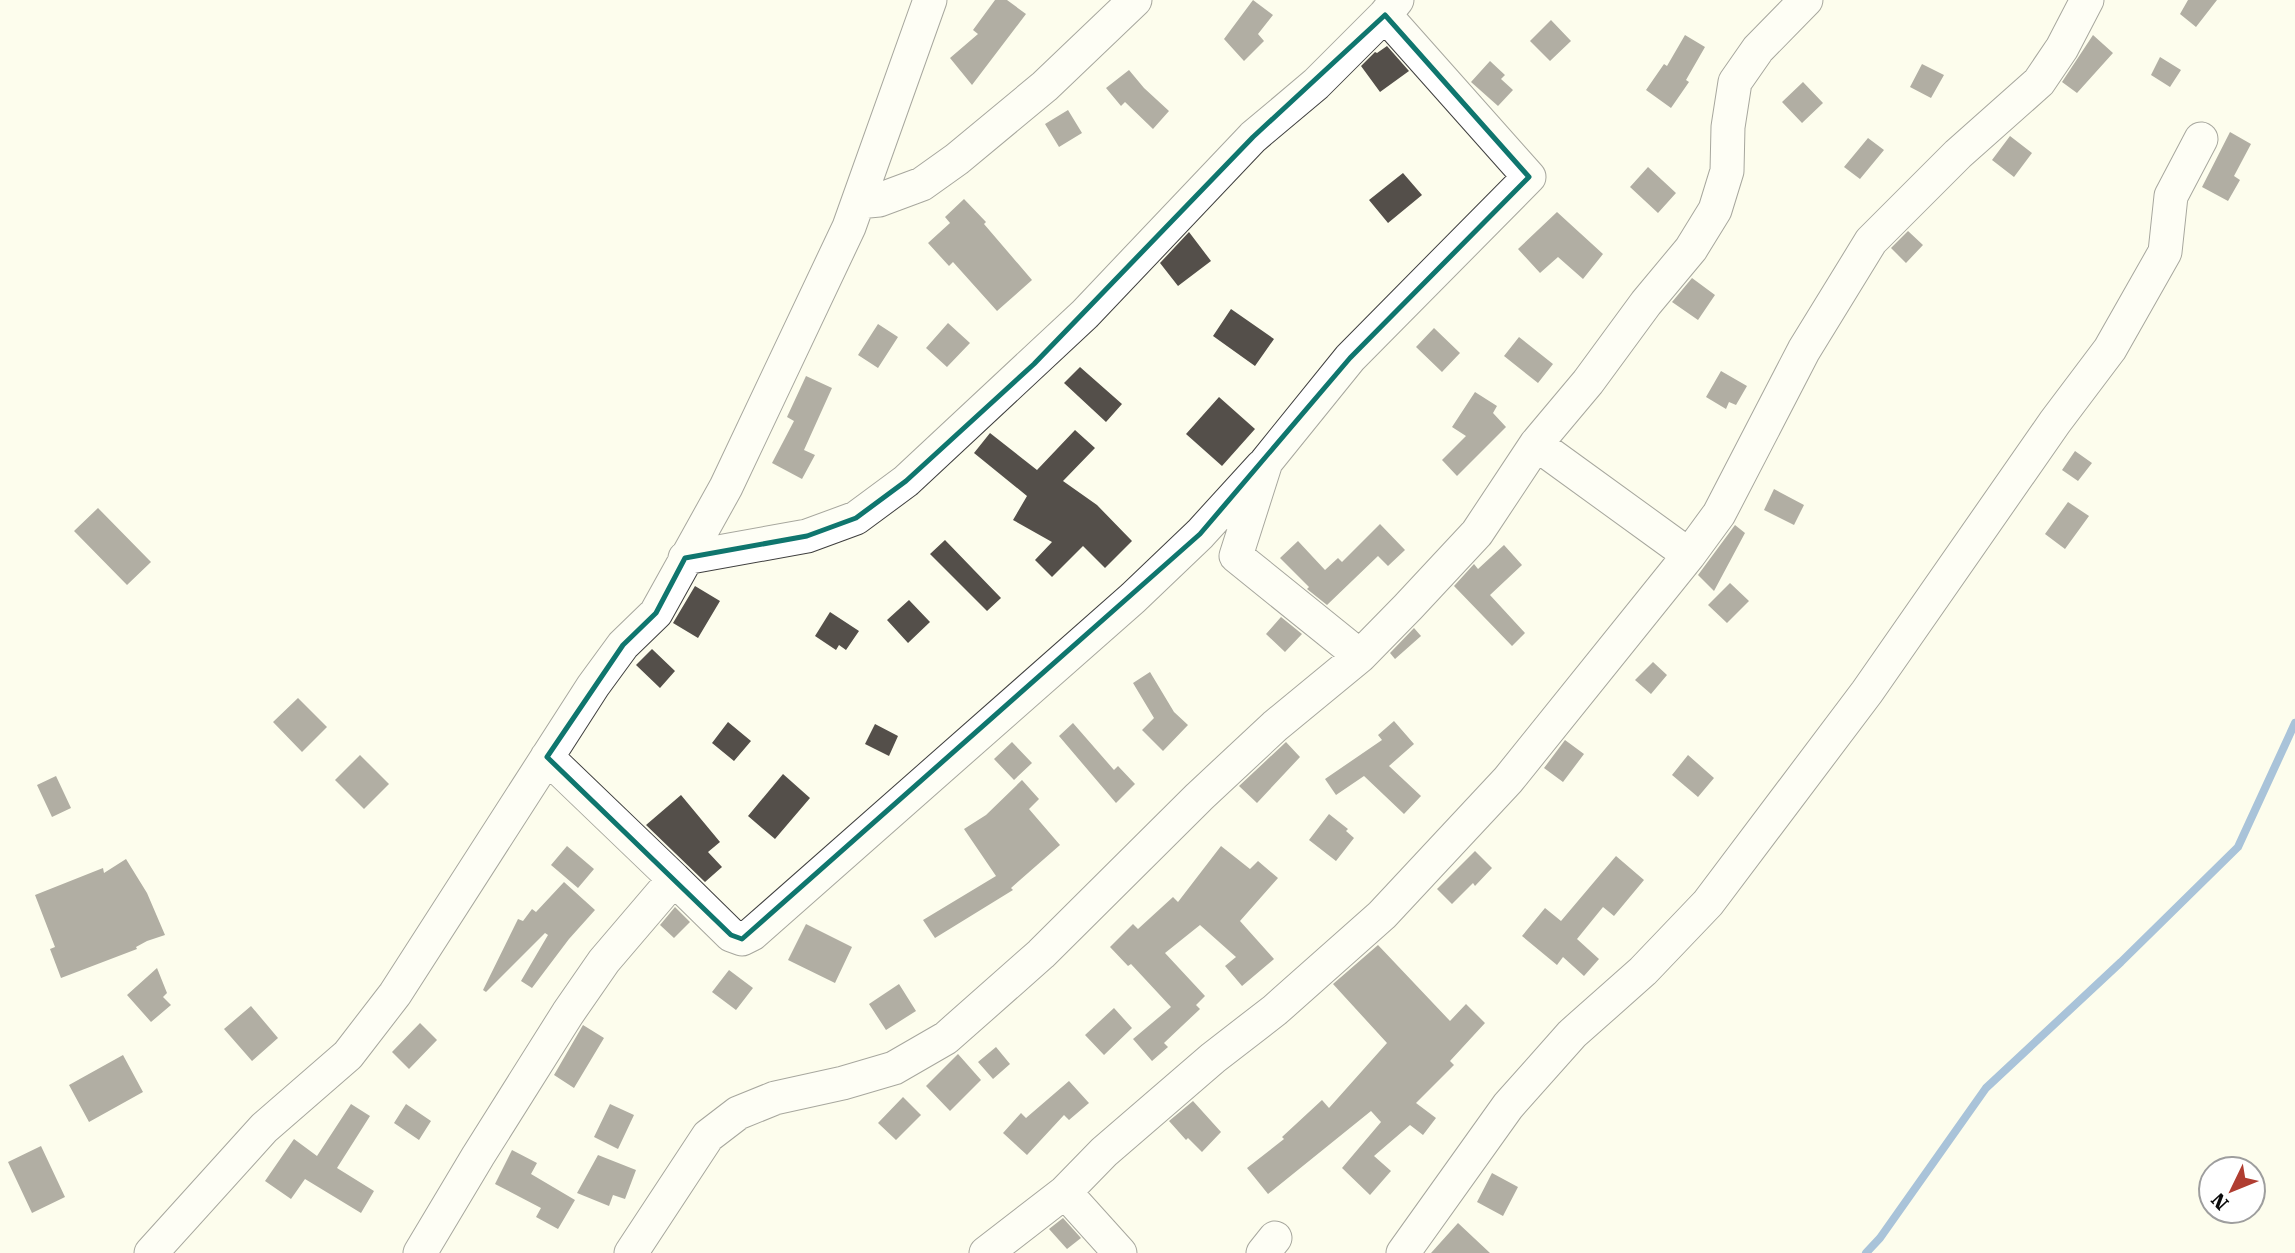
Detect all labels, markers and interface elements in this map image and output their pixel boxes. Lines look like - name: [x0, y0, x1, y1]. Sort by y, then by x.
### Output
- north arrow: [2197, 1155, 2267, 1225]
- text: N: [2206, 1188, 2233, 1214]

